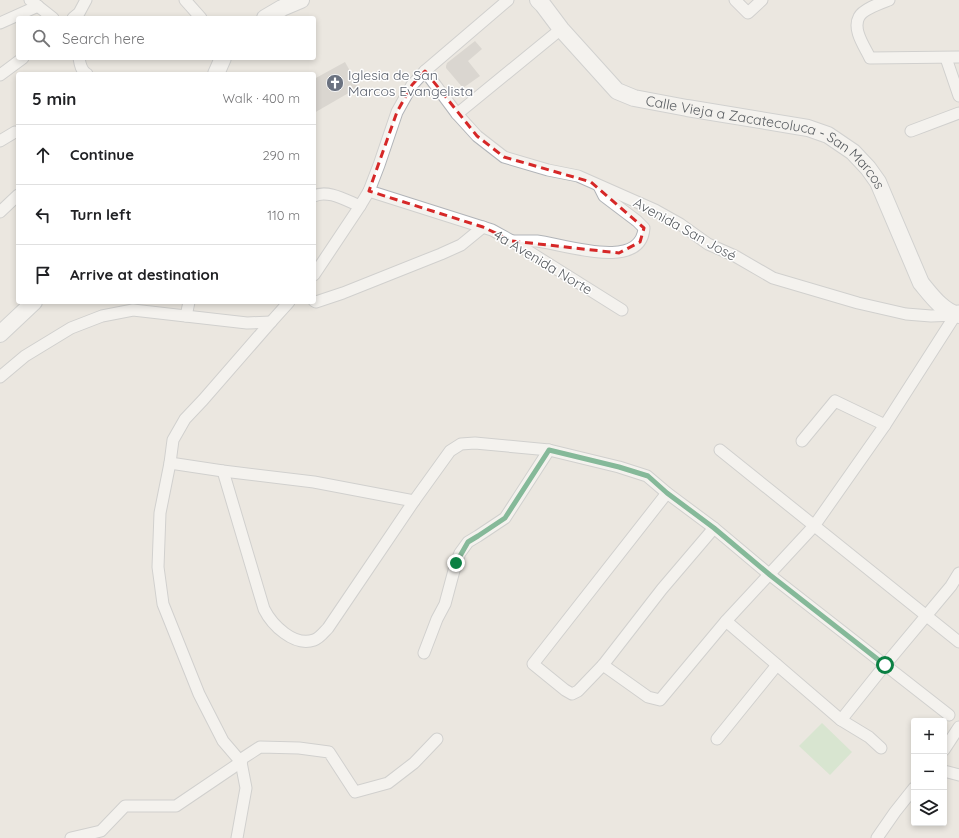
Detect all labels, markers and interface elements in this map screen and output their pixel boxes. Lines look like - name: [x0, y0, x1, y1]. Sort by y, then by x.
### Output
- search box: [16, 16, 316, 60]
- icon: search: [30, 27, 52, 49]
- text: Search here: [62, 29, 145, 48]
- place label: Iglesia de San Marcos Evangelista: [348, 66, 473, 100]
- church icon: Iglesia de San Marcos Evangelista: [325, 73, 345, 93]
- text: 5 min: [32, 88, 76, 109]
- text: Walk · 400 m: [222, 90, 300, 106]
- street label: Calle Vieja a Zacatecoluca - San Marcos: [644, 91, 889, 192]
- icon: ahead: [32, 144, 54, 166]
- text: Continue: [70, 145, 134, 164]
- text: 290 m: [262, 147, 300, 163]
- street label: Avenida San José: [630, 193, 740, 265]
- icon: left: [32, 204, 54, 226]
- text: Turn left: [70, 205, 132, 224]
- text: 110 m: [267, 207, 300, 223]
- street label: 4a Avenida Norte: [490, 225, 596, 299]
- icon: arrive: [32, 264, 54, 286]
- text: Arrive at destination: [70, 265, 219, 284]
- route end: [447, 554, 465, 572]
- route start: [876, 656, 894, 674]
- map controls: [911, 718, 947, 826]
- button: +: [911, 718, 947, 754]
- button: −: [911, 754, 947, 790]
- button: layers: [911, 790, 947, 826]

